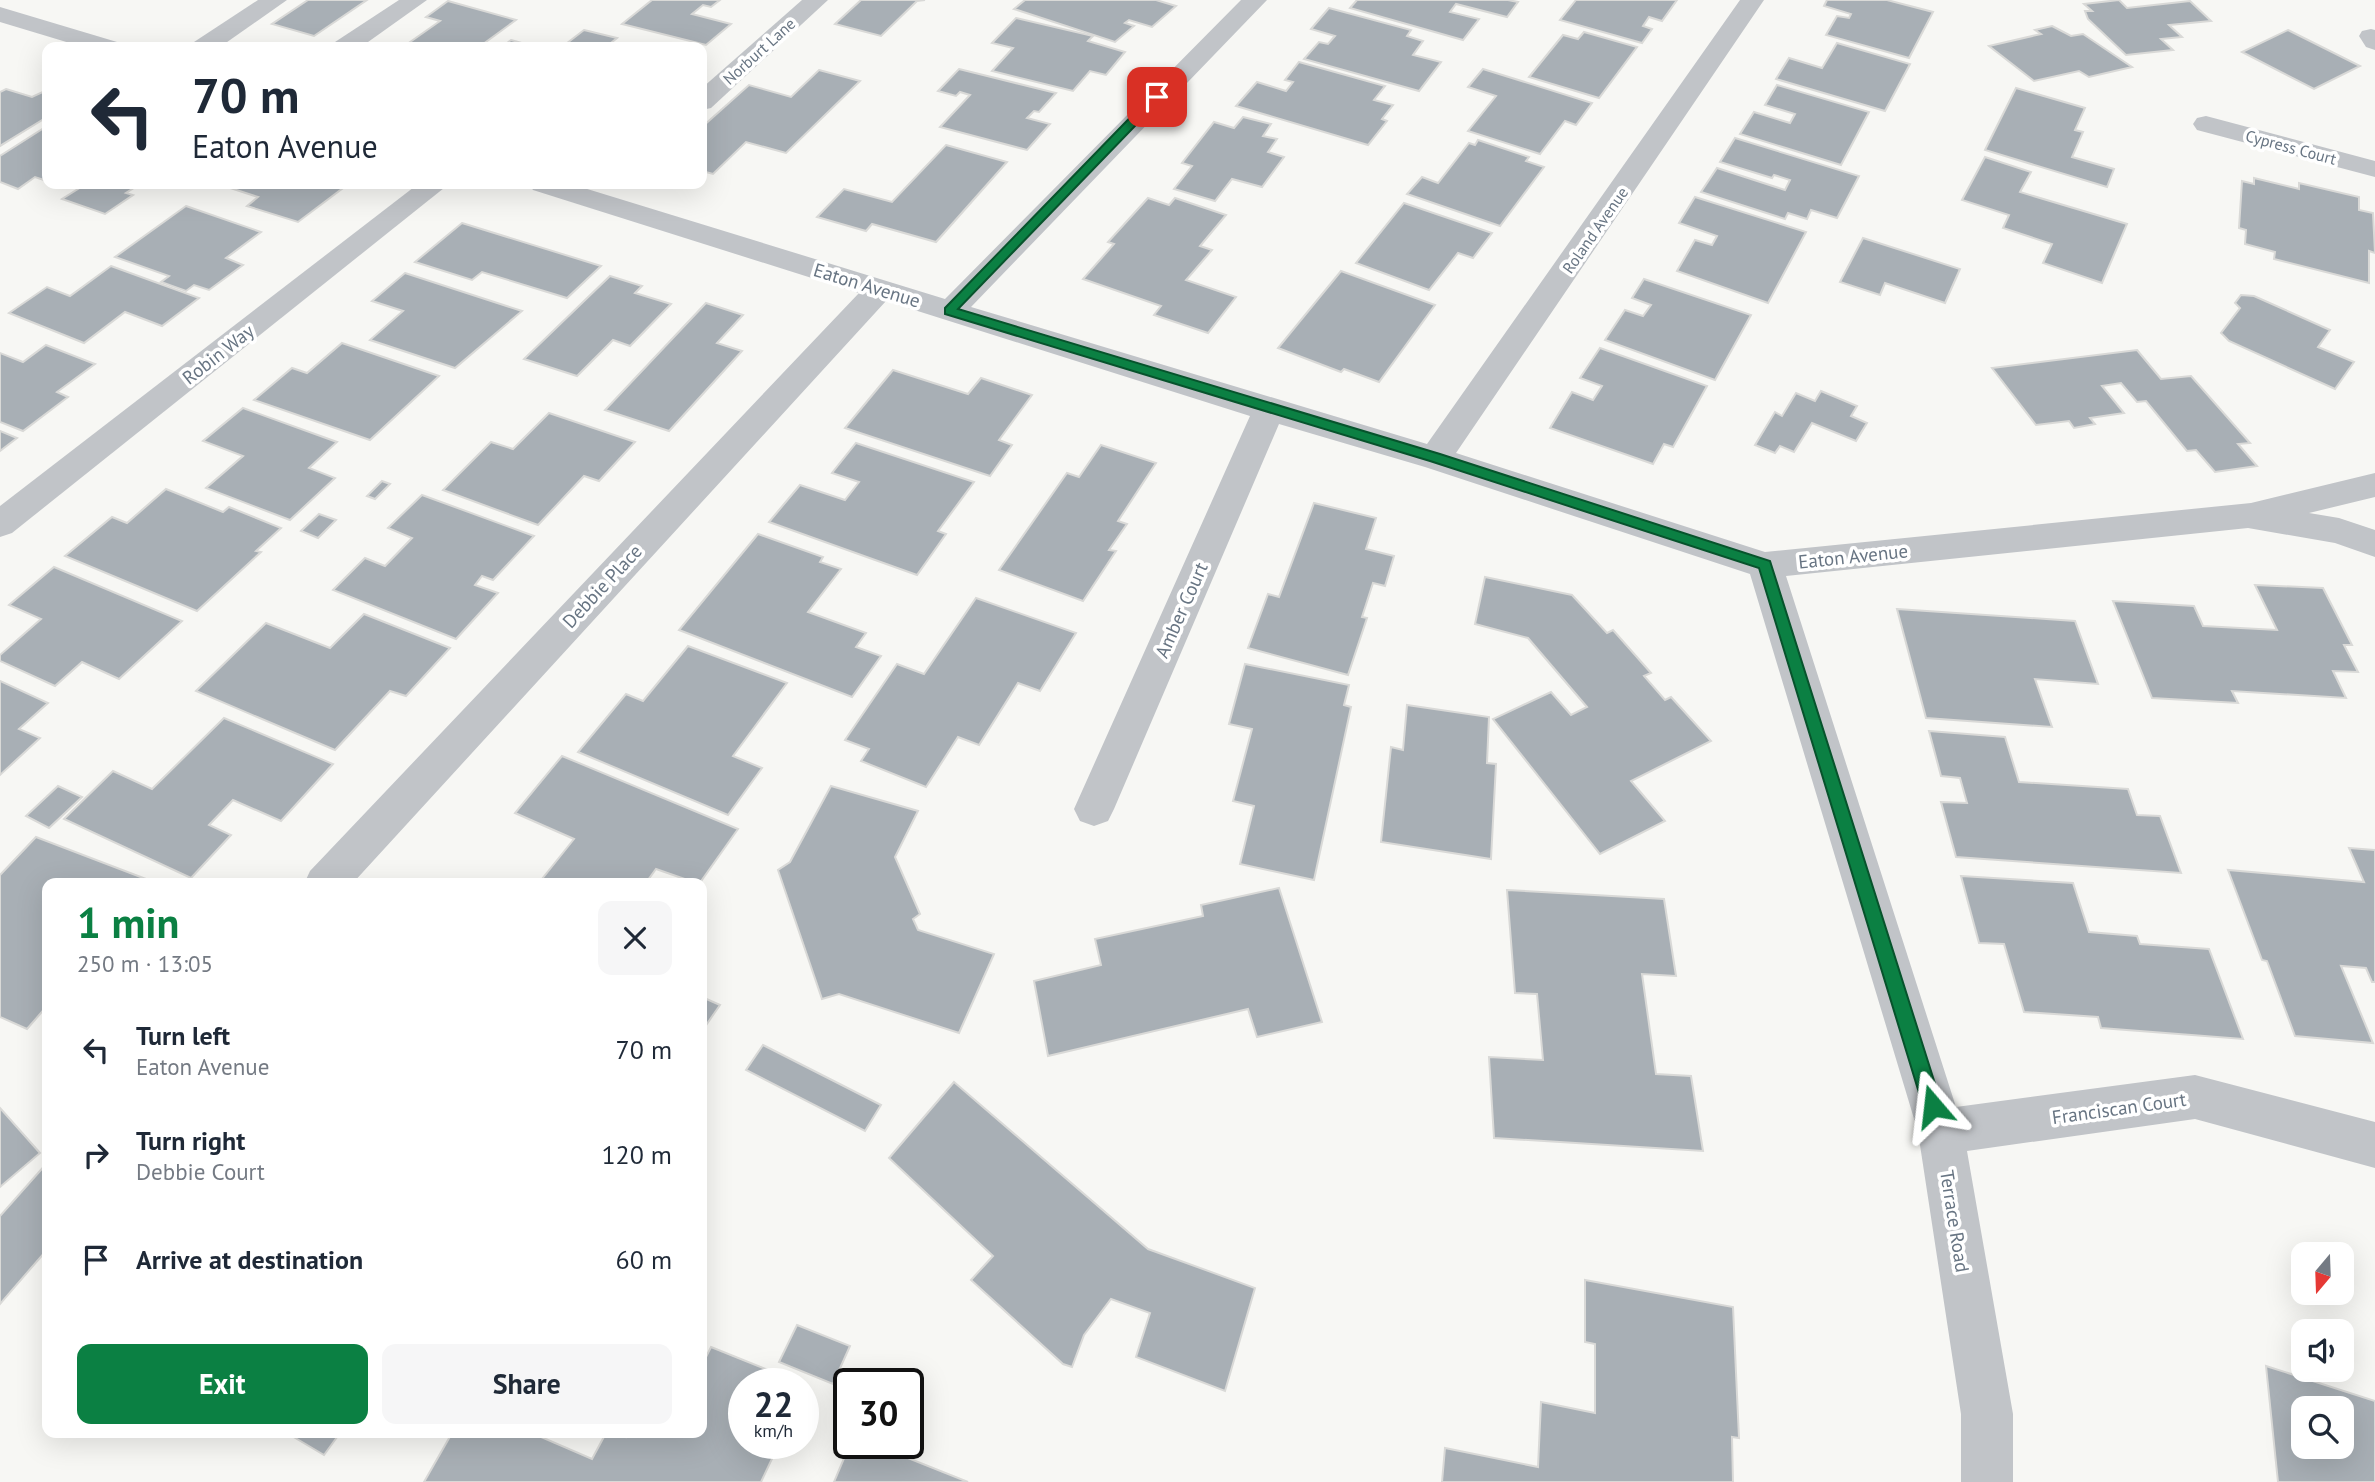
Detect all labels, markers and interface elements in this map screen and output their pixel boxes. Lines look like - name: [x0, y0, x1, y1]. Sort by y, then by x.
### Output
- street label: Norburt Lane: [719, 13, 799, 89]
- text: 70 m: [192, 63, 299, 127]
- pin: [1127, 67, 1187, 127]
- icon: left: [77, 70, 168, 161]
- icon: arrive: [1138, 78, 1176, 116]
- text: Eaton Avenue: [192, 125, 378, 167]
- street label: Cypress Court: [2243, 125, 2339, 169]
- street label: Roland Avenue: [1558, 183, 1632, 277]
- street label: Eaton Avenue: [811, 257, 923, 313]
- street label: Robin Way: [177, 319, 259, 389]
- street label: Eaton Avenue: [1797, 538, 1909, 574]
- street label: Debbie Place: [557, 539, 647, 633]
- street label: Amber Court: [1149, 558, 1213, 662]
- text: 1 min: [77, 895, 179, 950]
- button: close: [598, 901, 672, 975]
- text: 250 m · 13:05: [77, 949, 213, 978]
- text: Turn left: [136, 1019, 230, 1052]
- icon: left: [77, 1031, 115, 1069]
- text: 70 m: [616, 1033, 672, 1066]
- text: Eaton Avenue: [136, 1052, 269, 1081]
- position arrow: [1896, 1069, 1970, 1143]
- street label: Franciscan Court: [2050, 1087, 2188, 1129]
- text: Turn right: [136, 1124, 245, 1157]
- icon: right: [77, 1136, 115, 1174]
- text: 120 m: [601, 1138, 672, 1171]
- text: Debbie Court: [136, 1157, 265, 1186]
- street label: Terrace Road: [1935, 1168, 1975, 1274]
- icon: arrive: [77, 1241, 115, 1279]
- north arrow: [2291, 1242, 2354, 1306]
- map controls: [2291, 1242, 2354, 1459]
- text: Arrive at destination: [136, 1243, 363, 1276]
- text: 60 m: [616, 1243, 672, 1276]
- button: sound: [2291, 1319, 2354, 1382]
- button: Exit: [77, 1344, 368, 1424]
- button: Share: [382, 1344, 672, 1424]
- speed limit sign: 30: [833, 1368, 924, 1459]
- text: 22: [754, 1381, 793, 1427]
- button: search: [2291, 1396, 2354, 1459]
- text: km/h: [754, 1419, 793, 1442]

